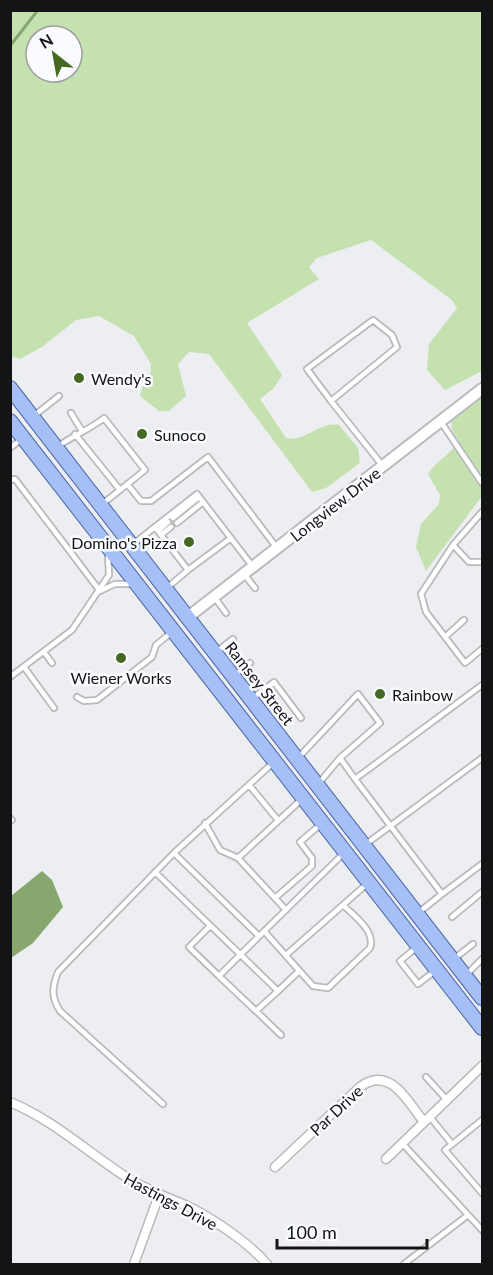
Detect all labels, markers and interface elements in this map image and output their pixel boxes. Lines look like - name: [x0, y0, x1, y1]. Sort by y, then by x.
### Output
- north arrow: [24, 24, 84, 84]
- text: N: [36, 29, 56, 52]
- place label: Wendy's: [91, 369, 151, 388]
- marker: Wendy's: [72, 371, 86, 385]
- place label: Sunoco: [154, 425, 206, 444]
- marker: Sunoco: [135, 427, 149, 441]
- street label: Longview Drive: [286, 463, 384, 545]
- place label: Domino's Pizza: [71, 533, 177, 552]
- marker: Domino's Pizza: [182, 535, 196, 549]
- street label: Ramsey Street: [222, 638, 299, 729]
- marker: Wiener Works: [114, 651, 128, 665]
- place label: Wiener Works: [70, 668, 172, 687]
- place label: Rainbow: [392, 685, 454, 704]
- marker: Rainbow: [373, 687, 387, 701]
- street label: Par Drive: [306, 1081, 366, 1139]
- street label: Hastings Drive: [121, 1168, 221, 1234]
- scale bar: [277, 1212, 427, 1250]
- text: 100 m: [286, 1221, 337, 1243]

